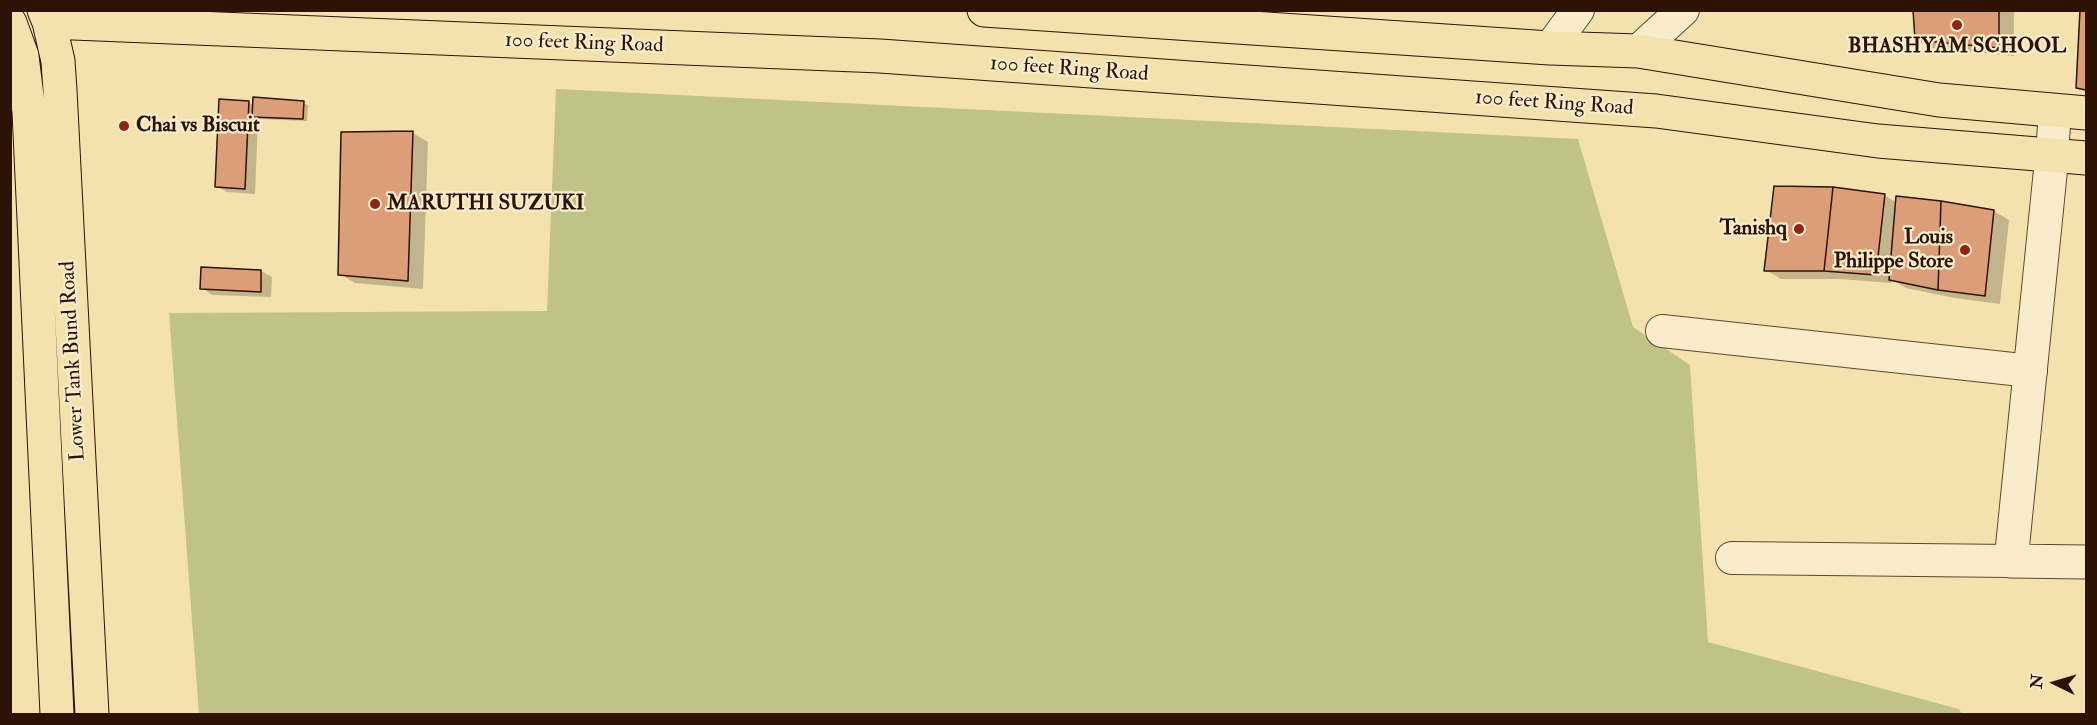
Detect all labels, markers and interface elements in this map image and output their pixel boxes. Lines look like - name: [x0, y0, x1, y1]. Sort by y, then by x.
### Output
- marker: BHASHYAM SCHOOL: [1950, 18, 1964, 32]
- street label: 100 feet Ring Road: [504, 29, 664, 59]
- place label: BHASHYAM SCHOOL: [1848, 34, 2066, 60]
- street label: 100 feet Ring Road: [989, 52, 1149, 88]
- street label: 100 feet Ring Road: [1474, 86, 1634, 122]
- place label: Chai vs Biscuit: [136, 113, 260, 139]
- marker: Chai vs Biscuit: [117, 119, 131, 133]
- place label: MARUTHI SUZUKI: [387, 191, 584, 217]
- marker: MARUTHI SUZUKI: [368, 197, 382, 211]
- place label: Tanishq: [1720, 216, 1787, 242]
- marker: Tanishq: [1792, 222, 1806, 236]
- place label: Louis Philippe Store: [1834, 225, 1953, 275]
- marker: Louis Philippe Store: [1958, 243, 1972, 257]
- street label: Lower Tank Bund Road: [56, 260, 92, 462]
- north arrow: [2025, 653, 2085, 713]
- text: N: [2026, 673, 2048, 689]

